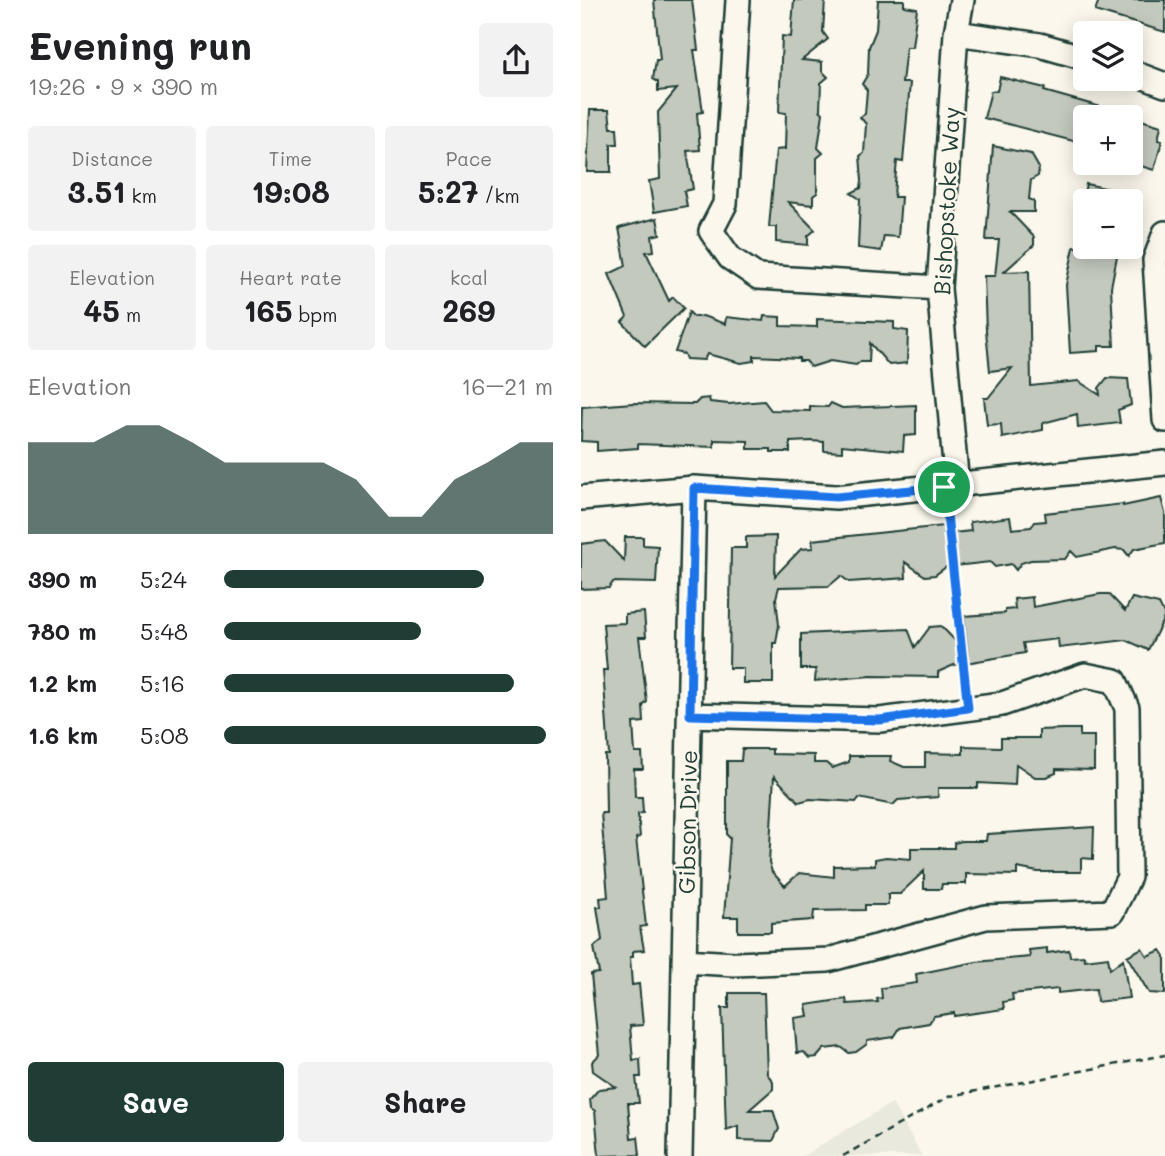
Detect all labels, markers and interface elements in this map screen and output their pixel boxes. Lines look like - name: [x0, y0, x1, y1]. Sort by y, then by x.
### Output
- text: Evening run: [28, 20, 252, 70]
- map controls: [1073, 21, 1143, 259]
- button: layers: [1073, 21, 1143, 91]
- button: share: [479, 23, 553, 97]
- text: 19:26 · 9 × 390 m: [28, 71, 218, 101]
- button: +: [1073, 105, 1143, 175]
- street label: Bishopstoke Way: [926, 106, 966, 296]
- text: Distance: [71, 146, 153, 171]
- text: Time: [269, 146, 312, 171]
- text: Pace: [446, 146, 492, 171]
- text: 3.51: [67, 171, 126, 211]
- text: 19:08: [251, 171, 330, 211]
- text: 5:27: [418, 171, 478, 211]
- text: km: [126, 183, 157, 208]
- text: /km: [478, 183, 520, 208]
- button: −: [1073, 189, 1143, 259]
- text: Elevation: [70, 265, 155, 290]
- text: Heart rate: [239, 265, 342, 290]
- text: kcal: [450, 265, 488, 290]
- text: 45: [83, 290, 120, 330]
- text: 165: [243, 290, 292, 330]
- text: 269: [442, 290, 495, 330]
- text: m: [120, 302, 141, 327]
- text: bpm: [292, 302, 338, 327]
- text: Elevation: [28, 371, 131, 401]
- text: 16–21 m: [461, 371, 553, 401]
- pin: [914, 457, 974, 517]
- icon: arrive: [925, 468, 963, 506]
- text: 390 m: [28, 564, 97, 594]
- text: 5:24: [140, 564, 187, 594]
- text: 780 m: [28, 616, 96, 646]
- text: 5:48: [140, 616, 188, 646]
- text: 1.2 km: [28, 668, 97, 698]
- text: 5:16: [140, 668, 185, 698]
- text: 1.6 km: [28, 720, 98, 750]
- text: 5:08: [140, 720, 189, 750]
- street label: Gibson Drive: [671, 750, 703, 894]
- button: Save: [28, 1062, 284, 1142]
- button: Share: [298, 1062, 553, 1142]

